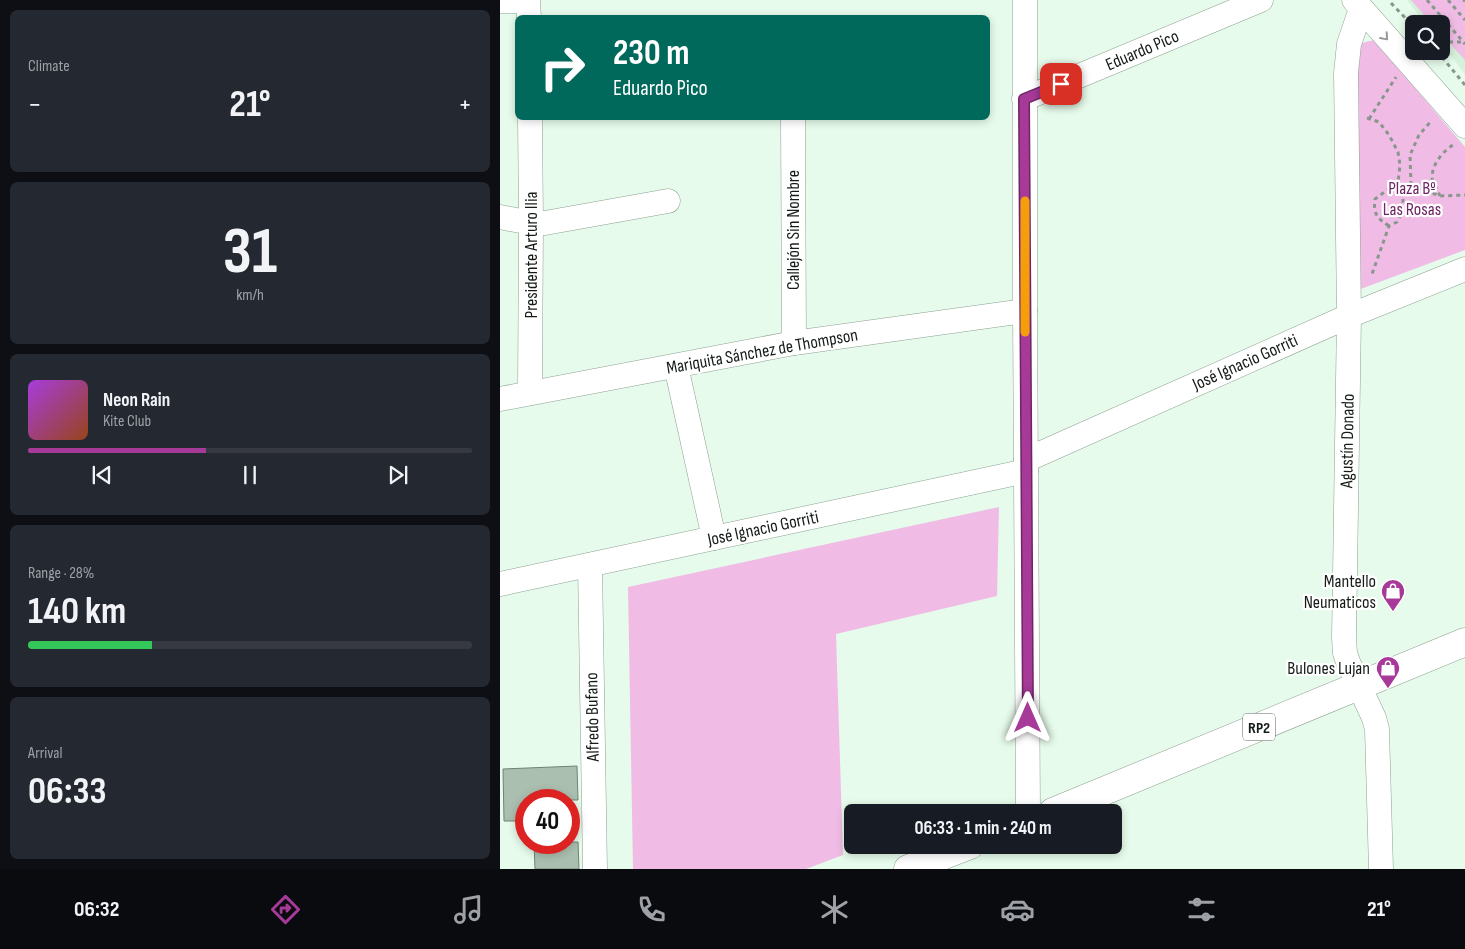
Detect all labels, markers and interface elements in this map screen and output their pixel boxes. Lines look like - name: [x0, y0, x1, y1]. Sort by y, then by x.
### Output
- map controls: [1405, 15, 1450, 60]
- button: search: [1405, 15, 1450, 60]
- street label: Eduardo Pico: [1102, 26, 1182, 75]
- one-way arrow: [1380, 31, 1388, 40]
- text: 230 m: [613, 32, 689, 75]
- icon: right: [530, 35, 595, 100]
- text: Climate: [28, 57, 70, 76]
- pin: [1040, 63, 1082, 105]
- icon: arrive: [1047, 70, 1075, 98]
- text: Eduardo Pico: [613, 75, 708, 102]
- text: 21°: [229, 82, 271, 127]
- text: −: [28, 88, 42, 121]
- text: +: [458, 88, 472, 121]
- street label: Callejón Sin Nombre: [783, 170, 804, 290]
- park label: Plaza Bº Las Rosas: [1383, 178, 1441, 220]
- street label: Presidente Arturo Ilia: [521, 192, 542, 318]
- text: 31: [223, 214, 277, 292]
- text: km/h: [236, 286, 264, 305]
- street label: Mariquita Sánchez de Thompson: [665, 324, 859, 379]
- street label: José Ignacio Gorriti: [1188, 330, 1301, 395]
- text: Neon Rain: [103, 389, 170, 412]
- street label: Agustín Donado: [1336, 394, 1359, 489]
- text: Kite Club: [103, 412, 151, 431]
- icon: previous: [88, 461, 116, 489]
- icon: pause: [236, 461, 264, 489]
- icon: next: [384, 461, 412, 489]
- street label: José Ignacio Gorriti: [705, 506, 821, 551]
- text: Range · 28%: [28, 564, 94, 583]
- place label: Mantello Neumaticos: [1304, 571, 1376, 613]
- shop icon: Mantello Neumaticos: [1380, 578, 1406, 612]
- text: 140 km: [28, 589, 126, 634]
- shop icon: Bulones Lujan: [1375, 655, 1401, 689]
- place label: Bulones Lujan: [1287, 658, 1370, 679]
- street label: Alfredo Bufano: [581, 672, 604, 763]
- position arrow: [1001, 691, 1053, 743]
- road number: RP2: [1243, 714, 1275, 740]
- text: Arrival: [28, 744, 62, 763]
- text: 06:33: [28, 769, 107, 814]
- speed limit sign: 40: [515, 789, 580, 854]
- text: 06:33 · 1 min · 240 m: [914, 817, 1052, 840]
- icon: directions: [268, 892, 303, 927]
- icon: music: [451, 892, 486, 927]
- icon: phone: [634, 892, 669, 927]
- icon: climate: [817, 892, 852, 927]
- icon: car: [1000, 892, 1035, 927]
- icon: filters: [1184, 892, 1219, 927]
- text: 06:32: [74, 896, 119, 923]
- text: 21°: [1367, 896, 1391, 923]

